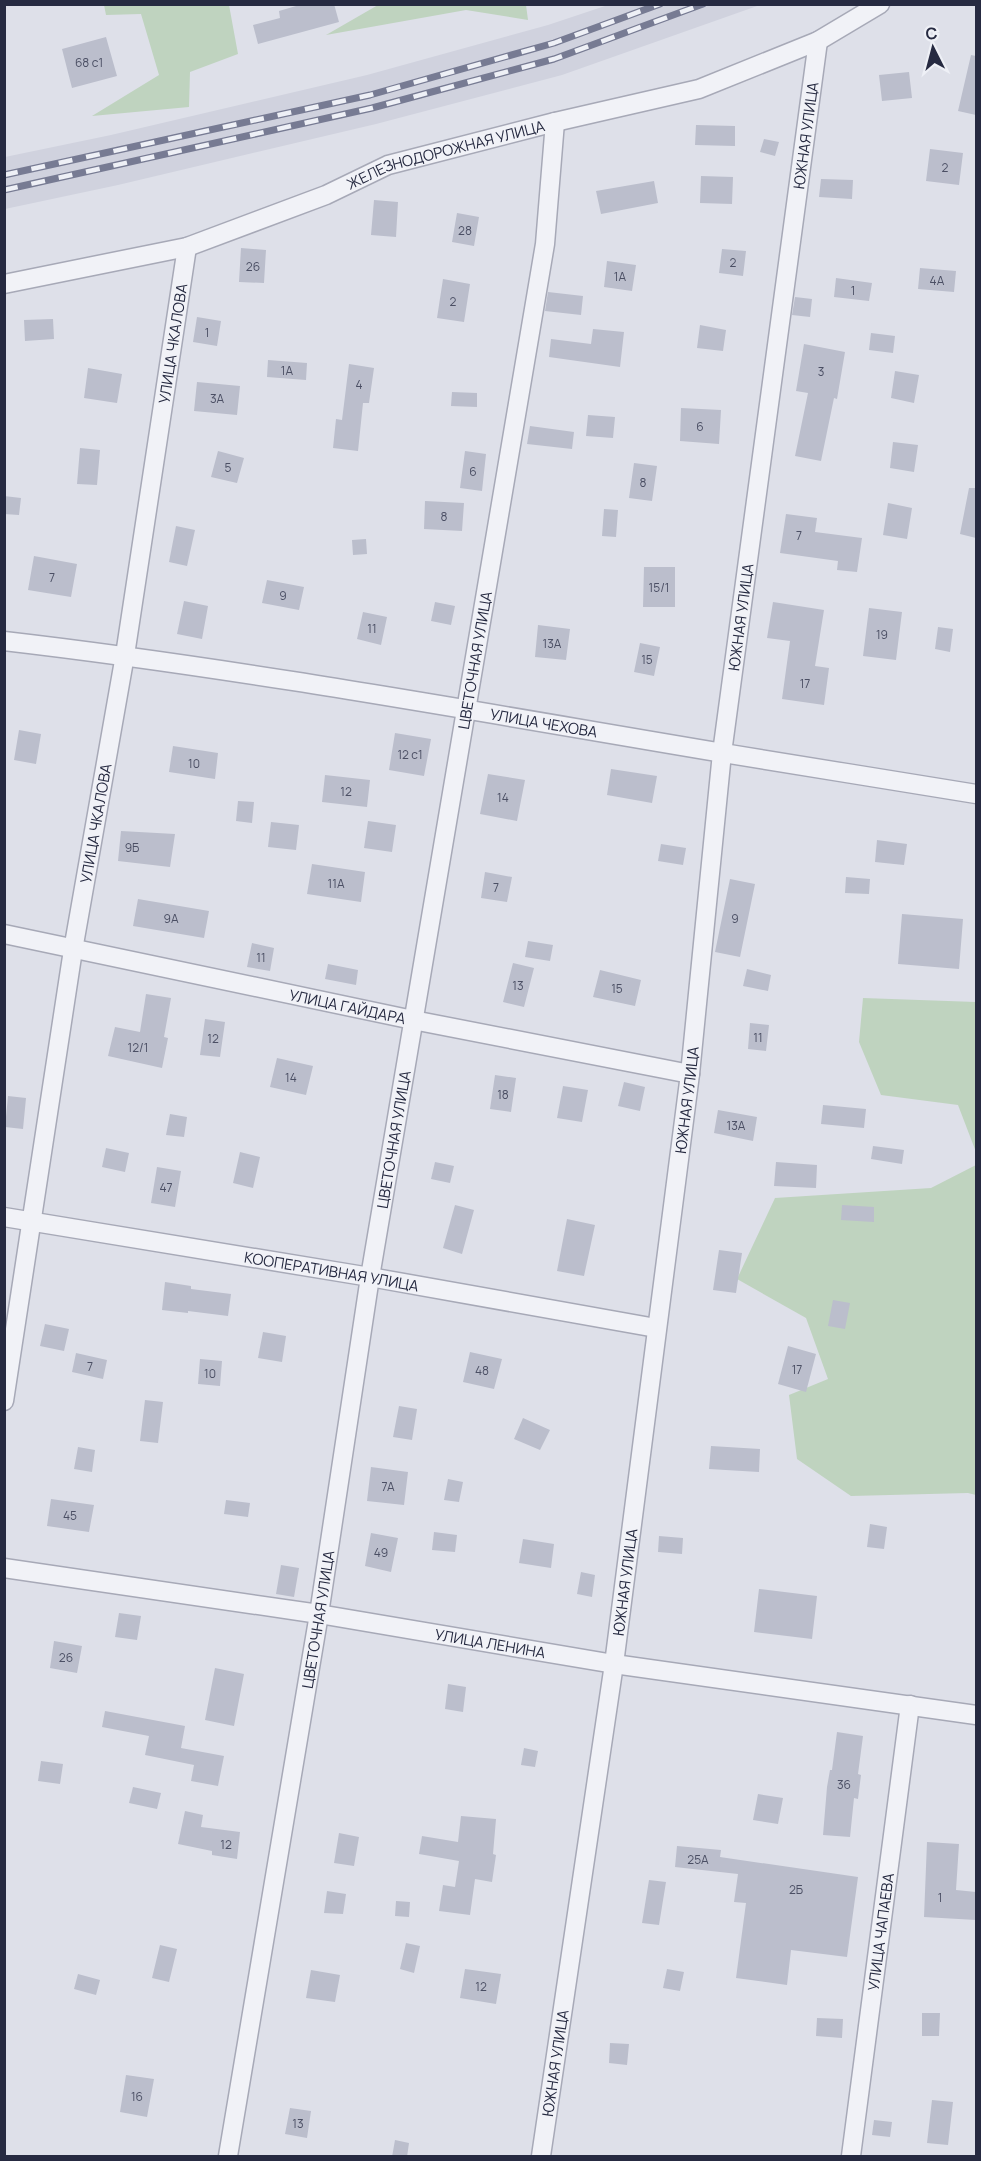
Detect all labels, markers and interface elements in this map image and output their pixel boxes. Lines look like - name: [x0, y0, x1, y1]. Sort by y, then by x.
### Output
- north arrow: [903, 18, 963, 78]
- text: С: [924, 22, 939, 45]
- house number: 68 с1: [75, 54, 103, 71]
- street label: ЮЖНАЯ УЛИЦА: [788, 80, 823, 190]
- street label: ЖЕЛЕЗНОДОРОЖНАЯ УЛИЦА: [343, 115, 547, 194]
- house number: 2: [942, 159, 949, 176]
- house number: 28: [458, 222, 472, 239]
- house number: 2: [730, 254, 737, 271]
- house number: 26: [246, 258, 260, 275]
- house number: 1А: [614, 268, 627, 285]
- house number: 4А: [930, 272, 945, 289]
- street label: УЛИЦА ЧКАЛОВА: [153, 281, 192, 405]
- house number: 1: [851, 282, 855, 299]
- house number: 2: [450, 293, 457, 310]
- house number: 1: [205, 324, 209, 341]
- house number: 1А: [281, 362, 294, 379]
- house number: 3: [818, 363, 824, 380]
- house number: 4: [355, 376, 363, 393]
- house number: 3А: [210, 390, 225, 407]
- house number: 6: [696, 418, 704, 435]
- house number: 5: [225, 459, 232, 476]
- house number: 6: [469, 463, 477, 480]
- house number: 8: [640, 474, 647, 491]
- house number: 8: [441, 508, 448, 525]
- house number: 7: [796, 527, 802, 544]
- street label: ЮЖНАЯ УЛИЦА: [723, 562, 758, 672]
- house number: 7: [49, 569, 55, 586]
- house number: 15/1: [649, 579, 669, 596]
- house number: 9: [279, 587, 287, 604]
- street label: ЦВЕТОЧНАЯ УЛИЦА: [452, 589, 497, 731]
- house number: 11: [367, 620, 377, 637]
- house number: 19: [876, 626, 888, 643]
- house number: 13А: [543, 635, 562, 652]
- house number: 15: [641, 651, 653, 668]
- house number: 17: [800, 675, 810, 692]
- street label: УЛИЦА ЧЕХОВА: [488, 703, 600, 742]
- house number: 12 с1: [397, 746, 423, 763]
- house number: 10: [188, 755, 200, 772]
- street label: УЛИЦА ЧКАЛОВА: [74, 761, 116, 885]
- house number: 12: [340, 783, 352, 800]
- house number: 14: [497, 789, 509, 806]
- house number: 9Б: [125, 839, 139, 856]
- house number: 11А: [328, 875, 345, 892]
- house number: 7: [493, 879, 499, 896]
- house number: 9А: [163, 910, 179, 927]
- house number: 9: [731, 910, 739, 927]
- house number: 11: [256, 949, 266, 966]
- house number: 13: [512, 977, 524, 994]
- house number: 15: [611, 980, 623, 997]
- street label: УЛИЦА ГАЙДАРА: [287, 984, 408, 1029]
- house number: 11: [753, 1029, 763, 1046]
- house number: 12: [207, 1030, 219, 1047]
- house number: 12/1: [128, 1039, 148, 1056]
- street label: ЮЖНАЯ УЛИЦА: [669, 1045, 703, 1155]
- street label: ЦВЕТОЧНАЯ УЛИЦА: [371, 1068, 415, 1210]
- house number: 14: [285, 1069, 297, 1086]
- house number: 18: [497, 1086, 509, 1103]
- house number: 13А: [727, 1117, 746, 1134]
- house number: 47: [159, 1179, 173, 1196]
- street label: КООПЕРАТИВНАЯ УЛИЦА: [243, 1246, 421, 1296]
- house number: 7: [87, 1358, 93, 1375]
- house number: 17: [792, 1361, 802, 1378]
- house number: 48: [475, 1362, 489, 1379]
- house number: 10: [204, 1365, 216, 1382]
- house number: 7А: [381, 1478, 395, 1495]
- house number: 45: [63, 1507, 77, 1524]
- street label: ЮЖНАЯ УЛИЦА: [607, 1527, 642, 1637]
- house number: 49: [374, 1544, 388, 1561]
- street label: ЦВЕТОЧНАЯ УЛИЦА: [296, 1548, 339, 1690]
- street label: УЛИЦА ЛЕНИНА: [433, 1623, 548, 1663]
- house number: 26: [59, 1649, 73, 1666]
- house number: 36: [837, 1776, 851, 1793]
- house number: 12: [220, 1836, 232, 1853]
- house number: 25А: [687, 1851, 709, 1868]
- street label: УЛИЦА ЧАПАЕВА: [862, 1871, 898, 1992]
- house number: 2Б: [789, 1881, 803, 1898]
- house number: 1: [938, 1889, 942, 1906]
- house number: 12: [475, 1978, 487, 1995]
- street label: ЮЖНАЯ УЛИЦА: [536, 2008, 573, 2118]
- house number: 16: [131, 2088, 143, 2105]
- house number: 13: [292, 2115, 304, 2132]

